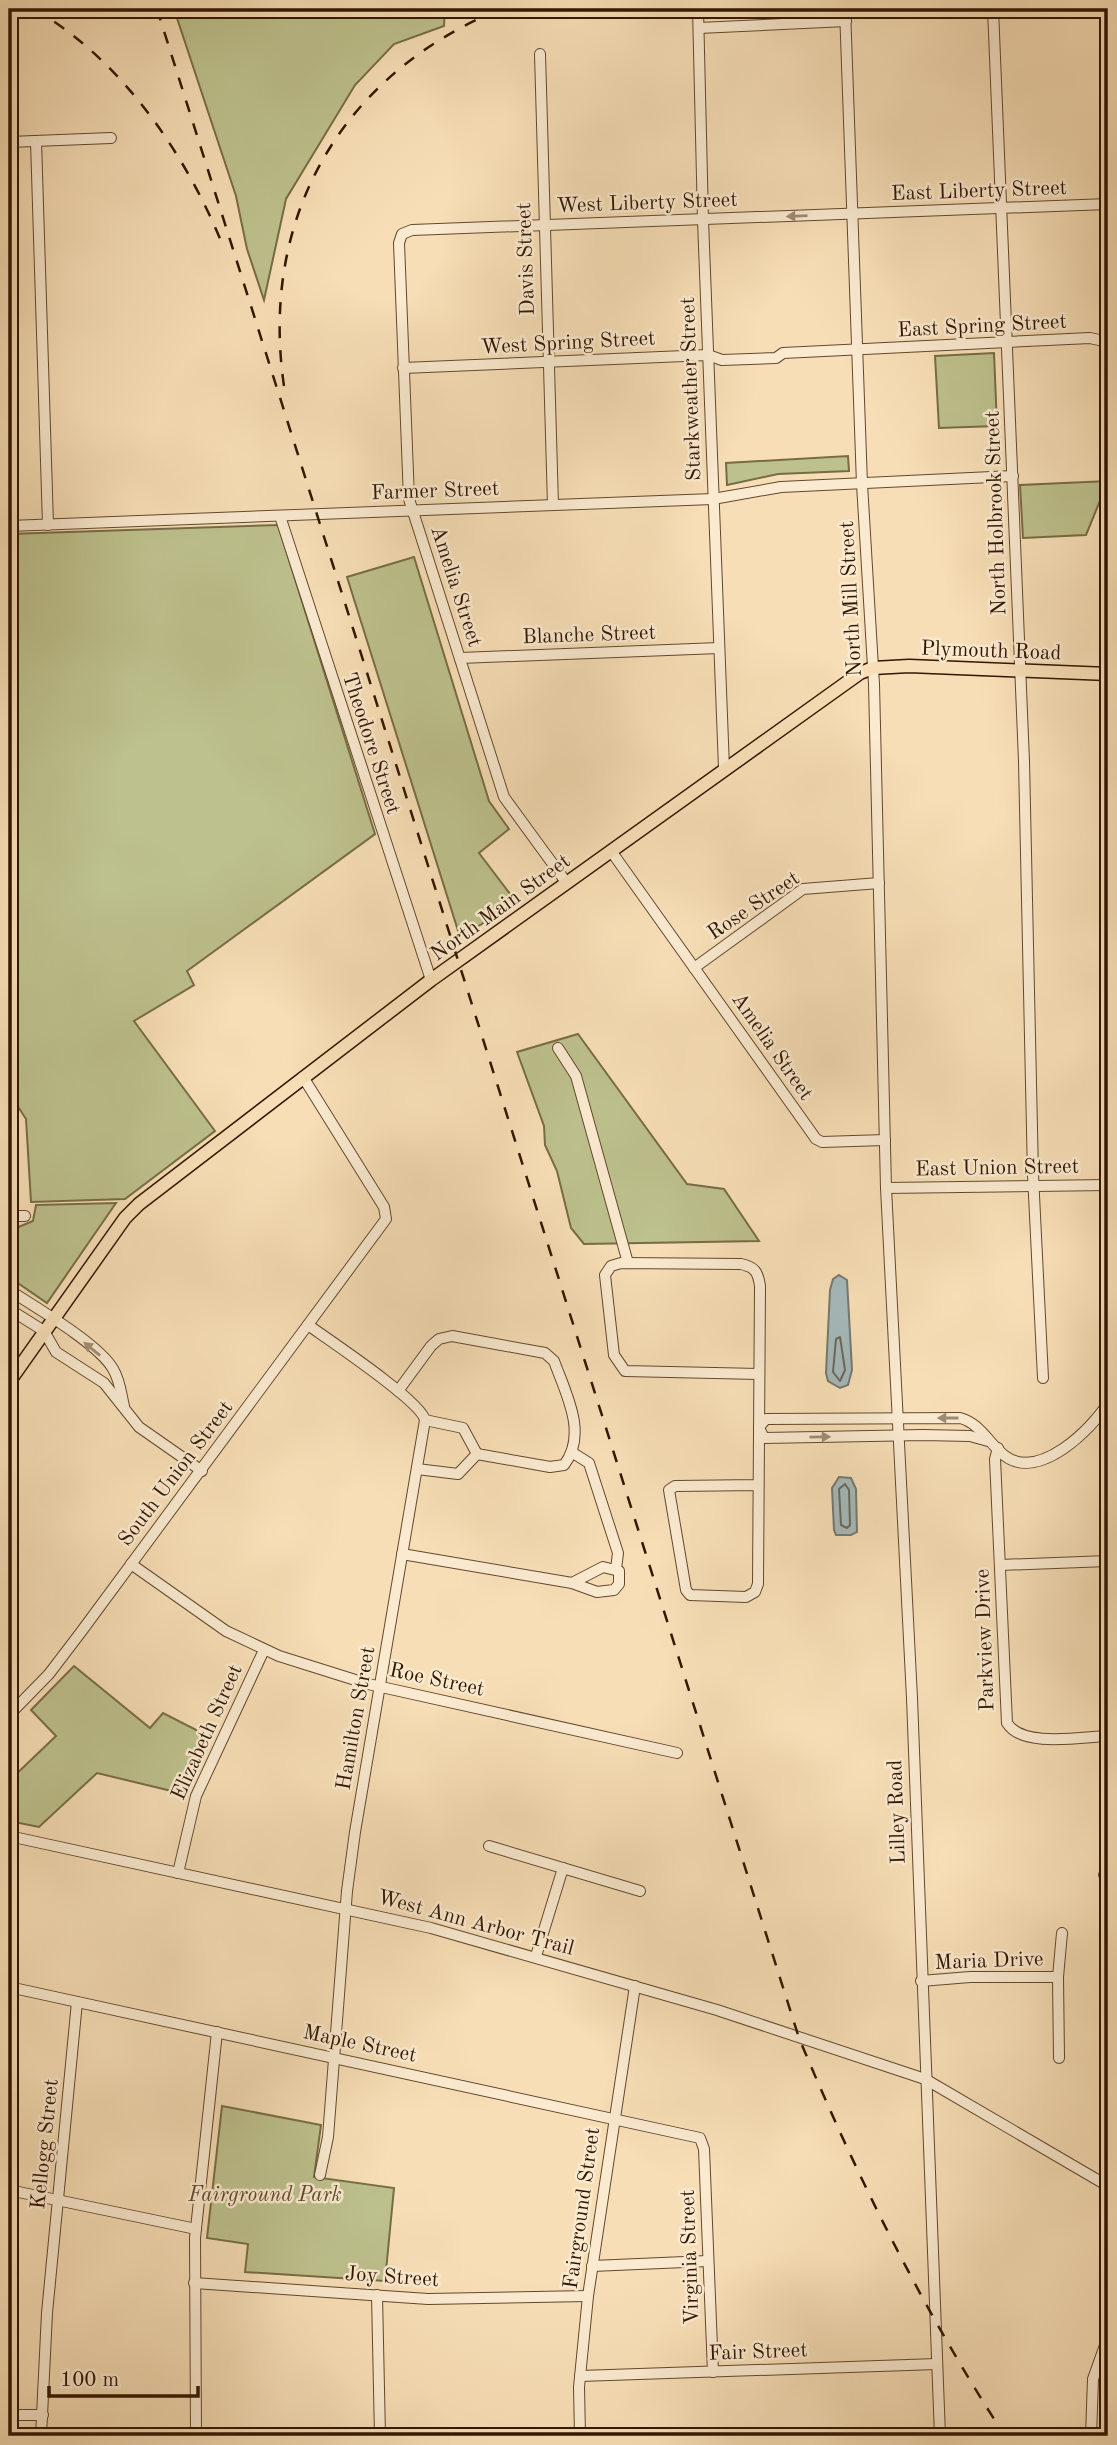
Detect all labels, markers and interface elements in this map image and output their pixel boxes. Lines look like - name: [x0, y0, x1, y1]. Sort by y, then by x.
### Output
- street label: East Liberty Street: [891, 178, 1067, 205]
- street label: West Liberty Street: [556, 190, 738, 217]
- street label: Davis Street: [514, 202, 539, 316]
- one-way arrow: [786, 211, 808, 222]
- street label: Starkweather Street: [678, 297, 705, 481]
- street label: East Spring Street: [897, 312, 1067, 341]
- street label: West Spring Street: [480, 328, 656, 359]
- street label: North Holbrook Street: [982, 410, 1011, 616]
- street label: Farmer Street: [371, 479, 500, 504]
- street label: North Mill Street: [837, 520, 866, 677]
- street label: Amelia Street: [426, 523, 485, 649]
- street label: Blanche Street: [522, 623, 656, 648]
- street label: Plymouth Road: [920, 639, 1062, 664]
- street label: Theodore Street: [338, 670, 403, 817]
- street label: North Main Street: [427, 851, 574, 966]
- street label: Rose Street: [704, 868, 804, 945]
- street label: Amelia Street: [727, 989, 816, 1104]
- street label: East Union Street: [915, 1157, 1079, 1180]
- one-way arrow: [84, 1342, 102, 1357]
- street label: South Union Street: [115, 1397, 238, 1550]
- one-way arrow: [937, 1412, 959, 1424]
- one-way arrow: [809, 1432, 831, 1443]
- street label: Parkview Drive: [973, 1568, 998, 1711]
- street label: Hamilton Street: [333, 1645, 379, 1792]
- street label: Roe Street: [387, 1660, 486, 1701]
- street label: Elizabeth Street: [168, 1662, 247, 1804]
- street label: Lilley Road: [885, 1759, 910, 1865]
- street label: West Ann Arbor Trail: [375, 1887, 577, 1960]
- street label: Maria Drive: [934, 1949, 1044, 1974]
- street label: Maple Street: [301, 2022, 418, 2067]
- street label: Kellogg Street: [28, 2078, 63, 2211]
- street label: Fairground Street: [561, 2126, 604, 2290]
- park label: Fairground Park: [187, 2185, 342, 2206]
- street label: Virginia Street: [678, 2189, 703, 2325]
- street label: Joy Street: [344, 2264, 440, 2291]
- street label: Fair Street: [708, 2340, 808, 2365]
- scale bar: [49, 2354, 198, 2398]
- text: 100 m: [60, 2370, 119, 2391]

